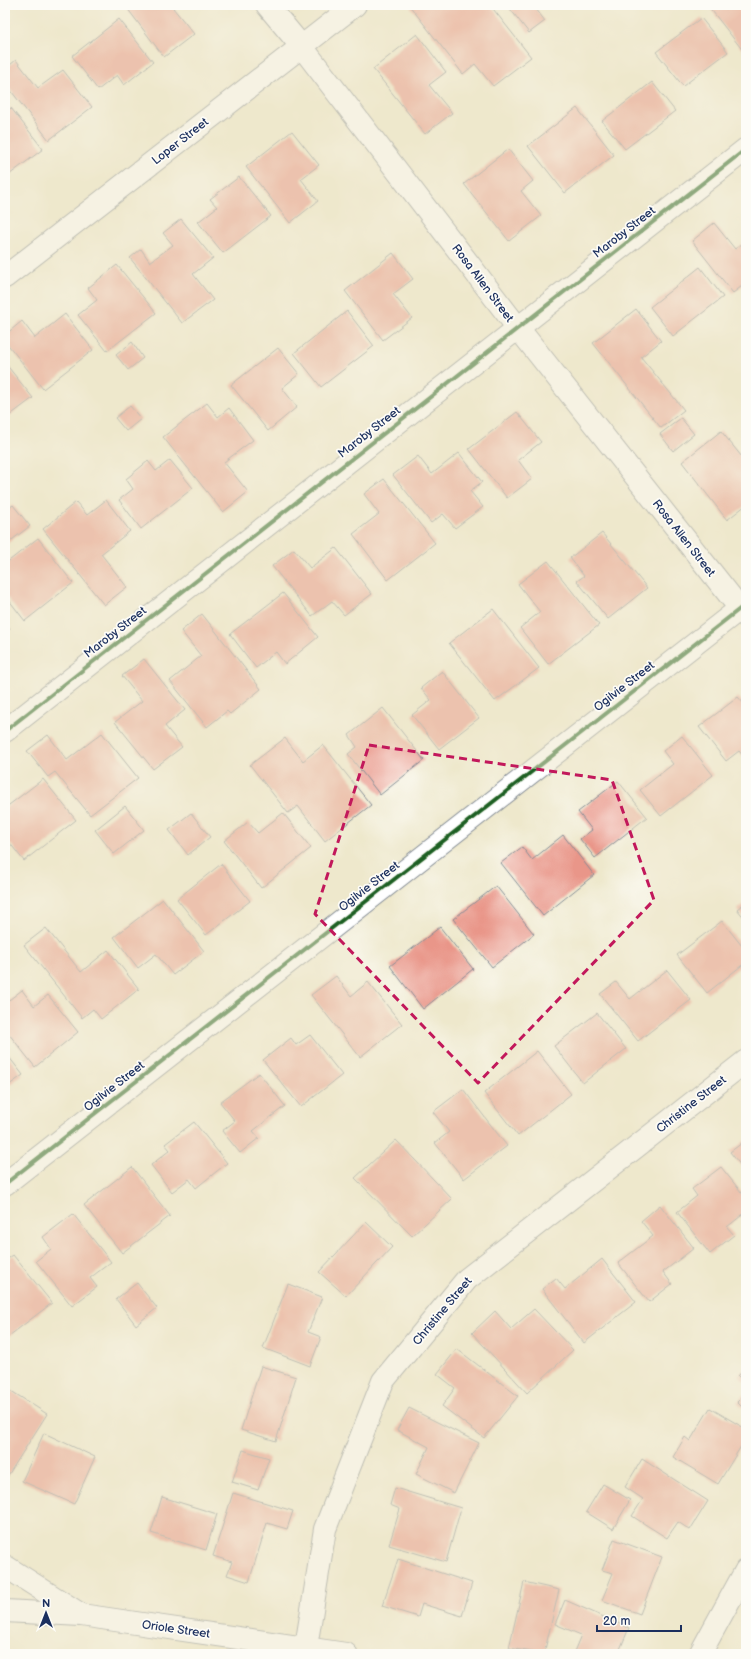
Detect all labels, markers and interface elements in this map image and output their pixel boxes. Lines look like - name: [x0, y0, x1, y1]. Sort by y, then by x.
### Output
- street label: Loper Street: [149, 114, 212, 168]
- street label: Maroby Street: [590, 203, 659, 261]
- street label: Rosa Allen Street: [448, 241, 517, 326]
- street label: Maroby Street: [335, 403, 404, 461]
- street label: Rosa Allen Street: [649, 497, 719, 580]
- street label: Maroby Street: [81, 603, 150, 661]
- street label: Ogilvie Street: [591, 658, 658, 715]
- street label: Ogilvie Street: [336, 858, 403, 915]
- street label: Ogilvie Street: [81, 1058, 148, 1115]
- street label: Christine Street: [653, 1072, 729, 1136]
- street label: Christine Street: [409, 1274, 476, 1349]
- north arrow: [26, 1593, 66, 1633]
- text: N: [42, 1597, 50, 1610]
- scale bar: [597, 1607, 681, 1633]
- text: 20 m: [603, 1614, 630, 1629]
- street label: Oriole Street: [141, 1617, 211, 1642]

